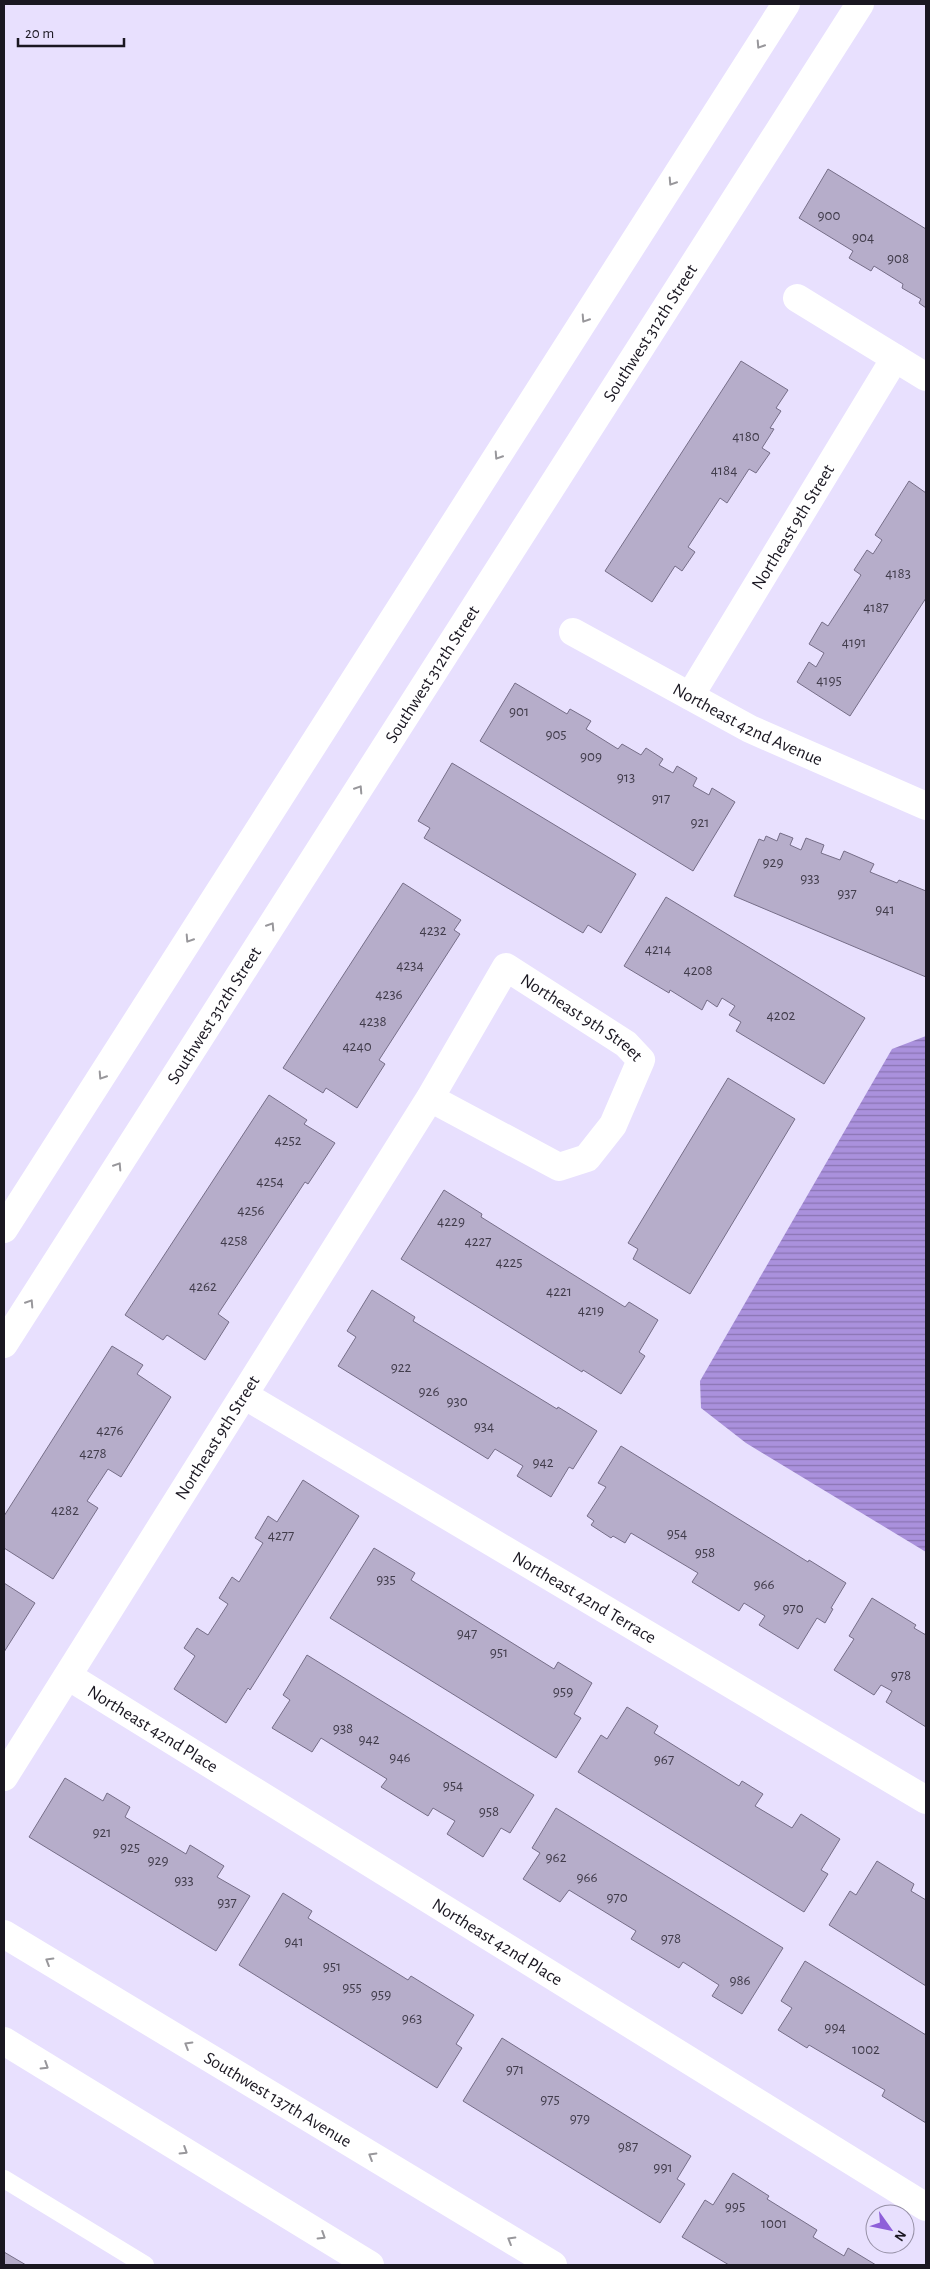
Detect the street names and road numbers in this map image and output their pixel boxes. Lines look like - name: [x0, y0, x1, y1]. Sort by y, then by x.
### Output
- street label: Southwest 312th Street: [600, 261, 701, 405]
- street label: Northeast 9th Street: [749, 461, 838, 593]
- street label: Southwest 312th Street: [382, 603, 483, 746]
- street label: Northeast 42nd Avenue: [670, 681, 825, 770]
- street label: Southwest 312th Street: [164, 944, 265, 1088]
- street label: Northeast 9th Street: [517, 971, 645, 1065]
- street label: Northeast 9th Street: [172, 1372, 264, 1503]
- street label: Northeast 42nd Terrace: [509, 1549, 659, 1647]
- street label: Northeast 42nd Place: [84, 1682, 221, 1776]
- street label: Northeast 42nd Place: [429, 1896, 565, 1990]
- street label: Southwest 137th Avenue: [201, 2049, 354, 2151]

